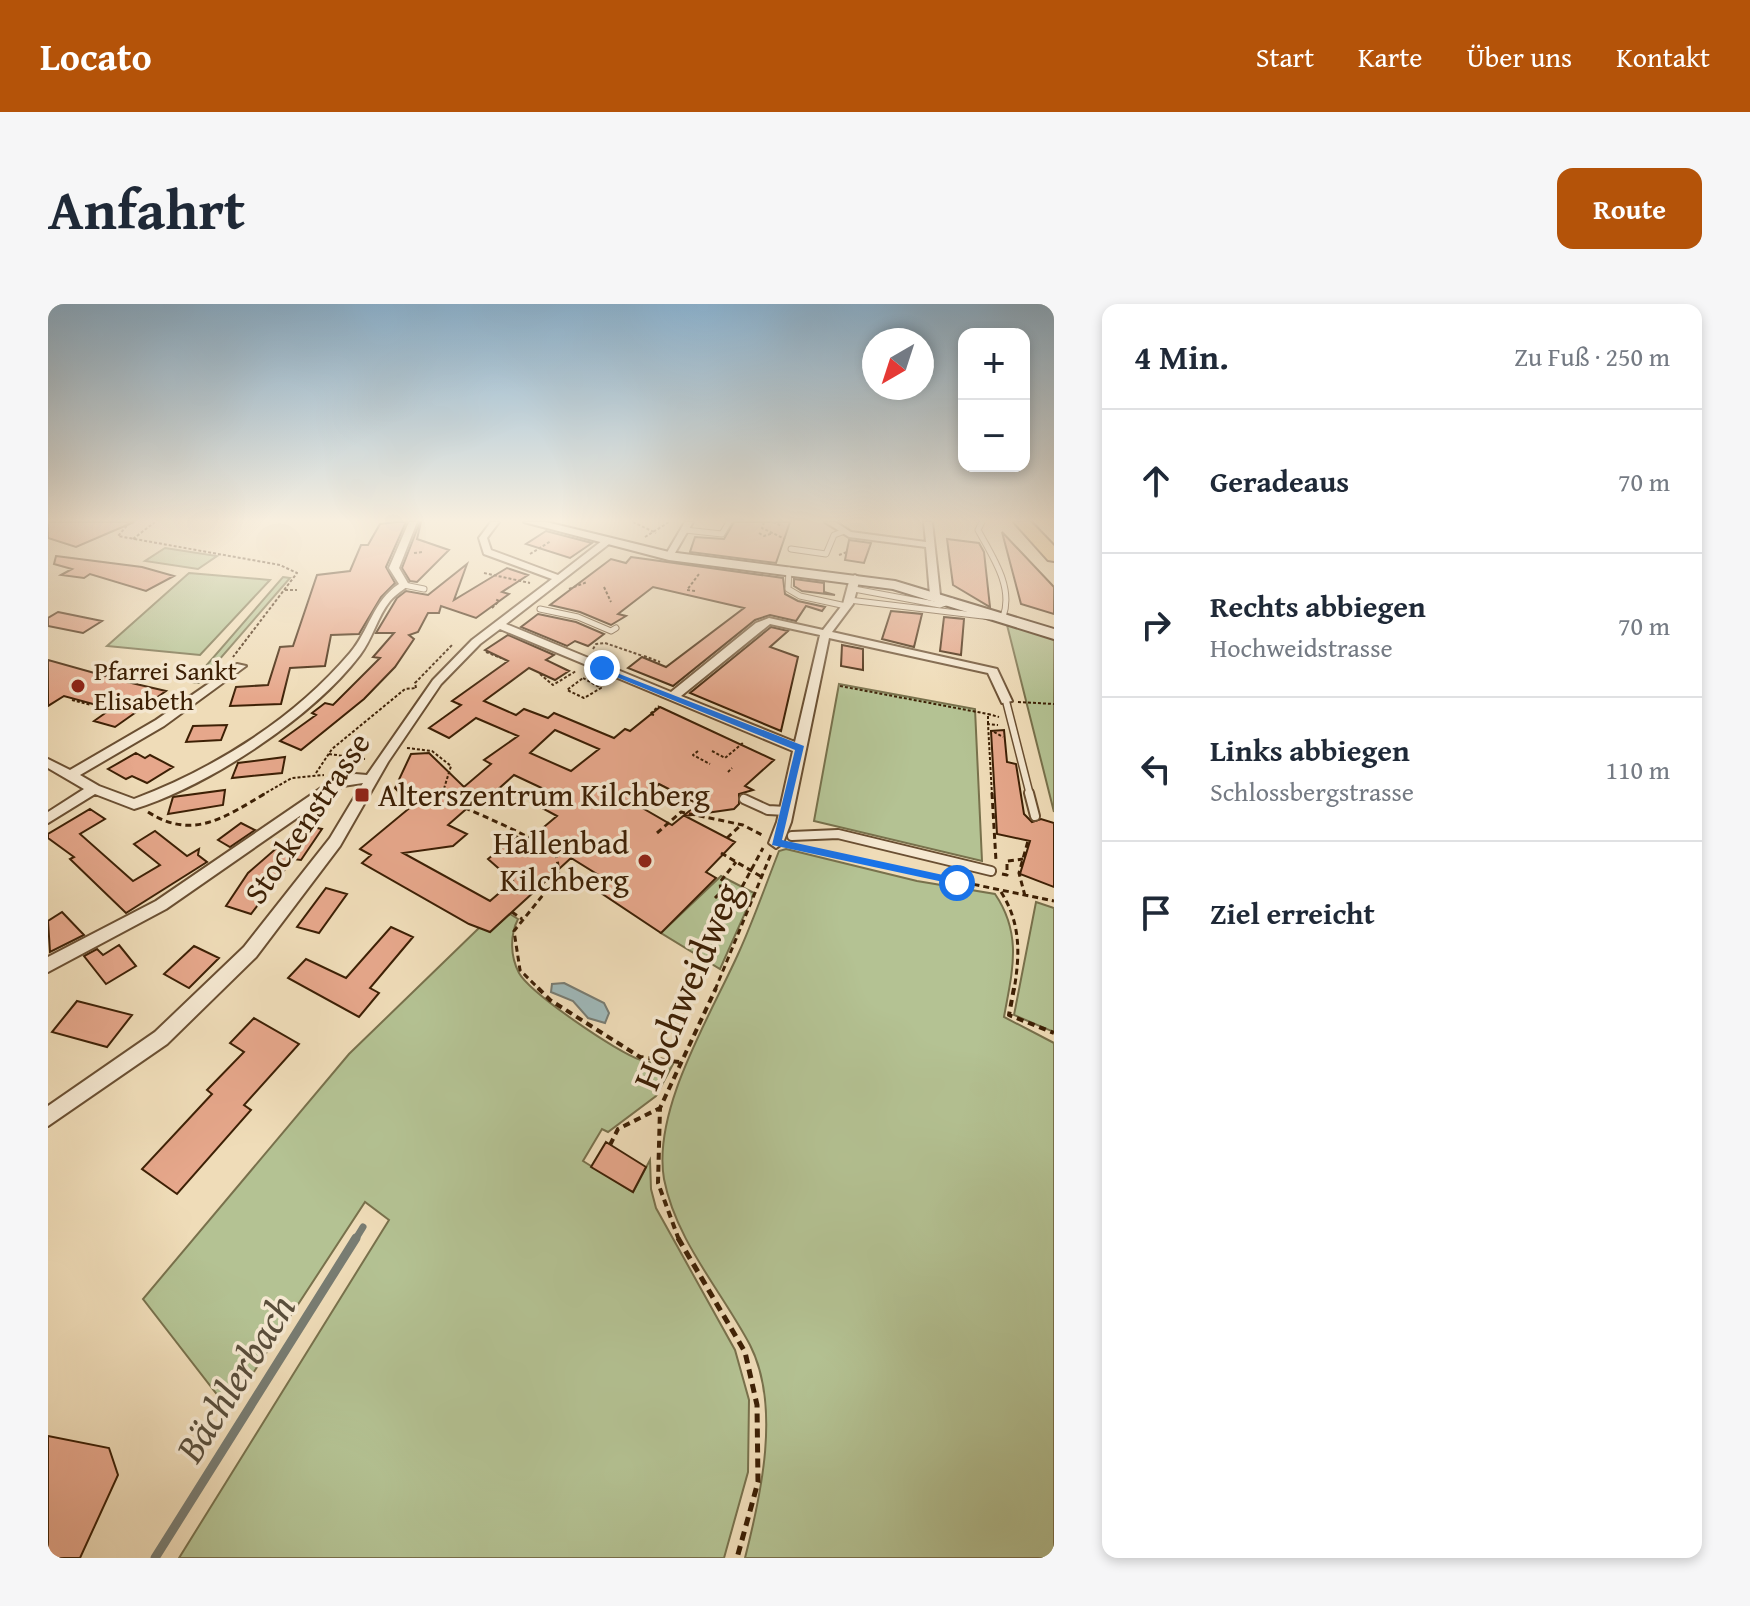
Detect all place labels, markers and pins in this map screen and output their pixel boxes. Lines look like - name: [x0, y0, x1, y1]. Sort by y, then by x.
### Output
- place label: Pfarrei Sankt Elisabeth: [94, 651, 237, 720]
- marker: Pfarrei Sankt Elisabeth: [69, 677, 87, 695]
- place label: Alterszentrum Kilchberg: [378, 771, 710, 818]
- marker: Alterszentrum Kilchberg: [353, 786, 371, 804]
- place label: Hallenbad Kilchberg: [493, 819, 629, 903]
- marker: Hallenbad Kilchberg: [636, 852, 654, 870]

